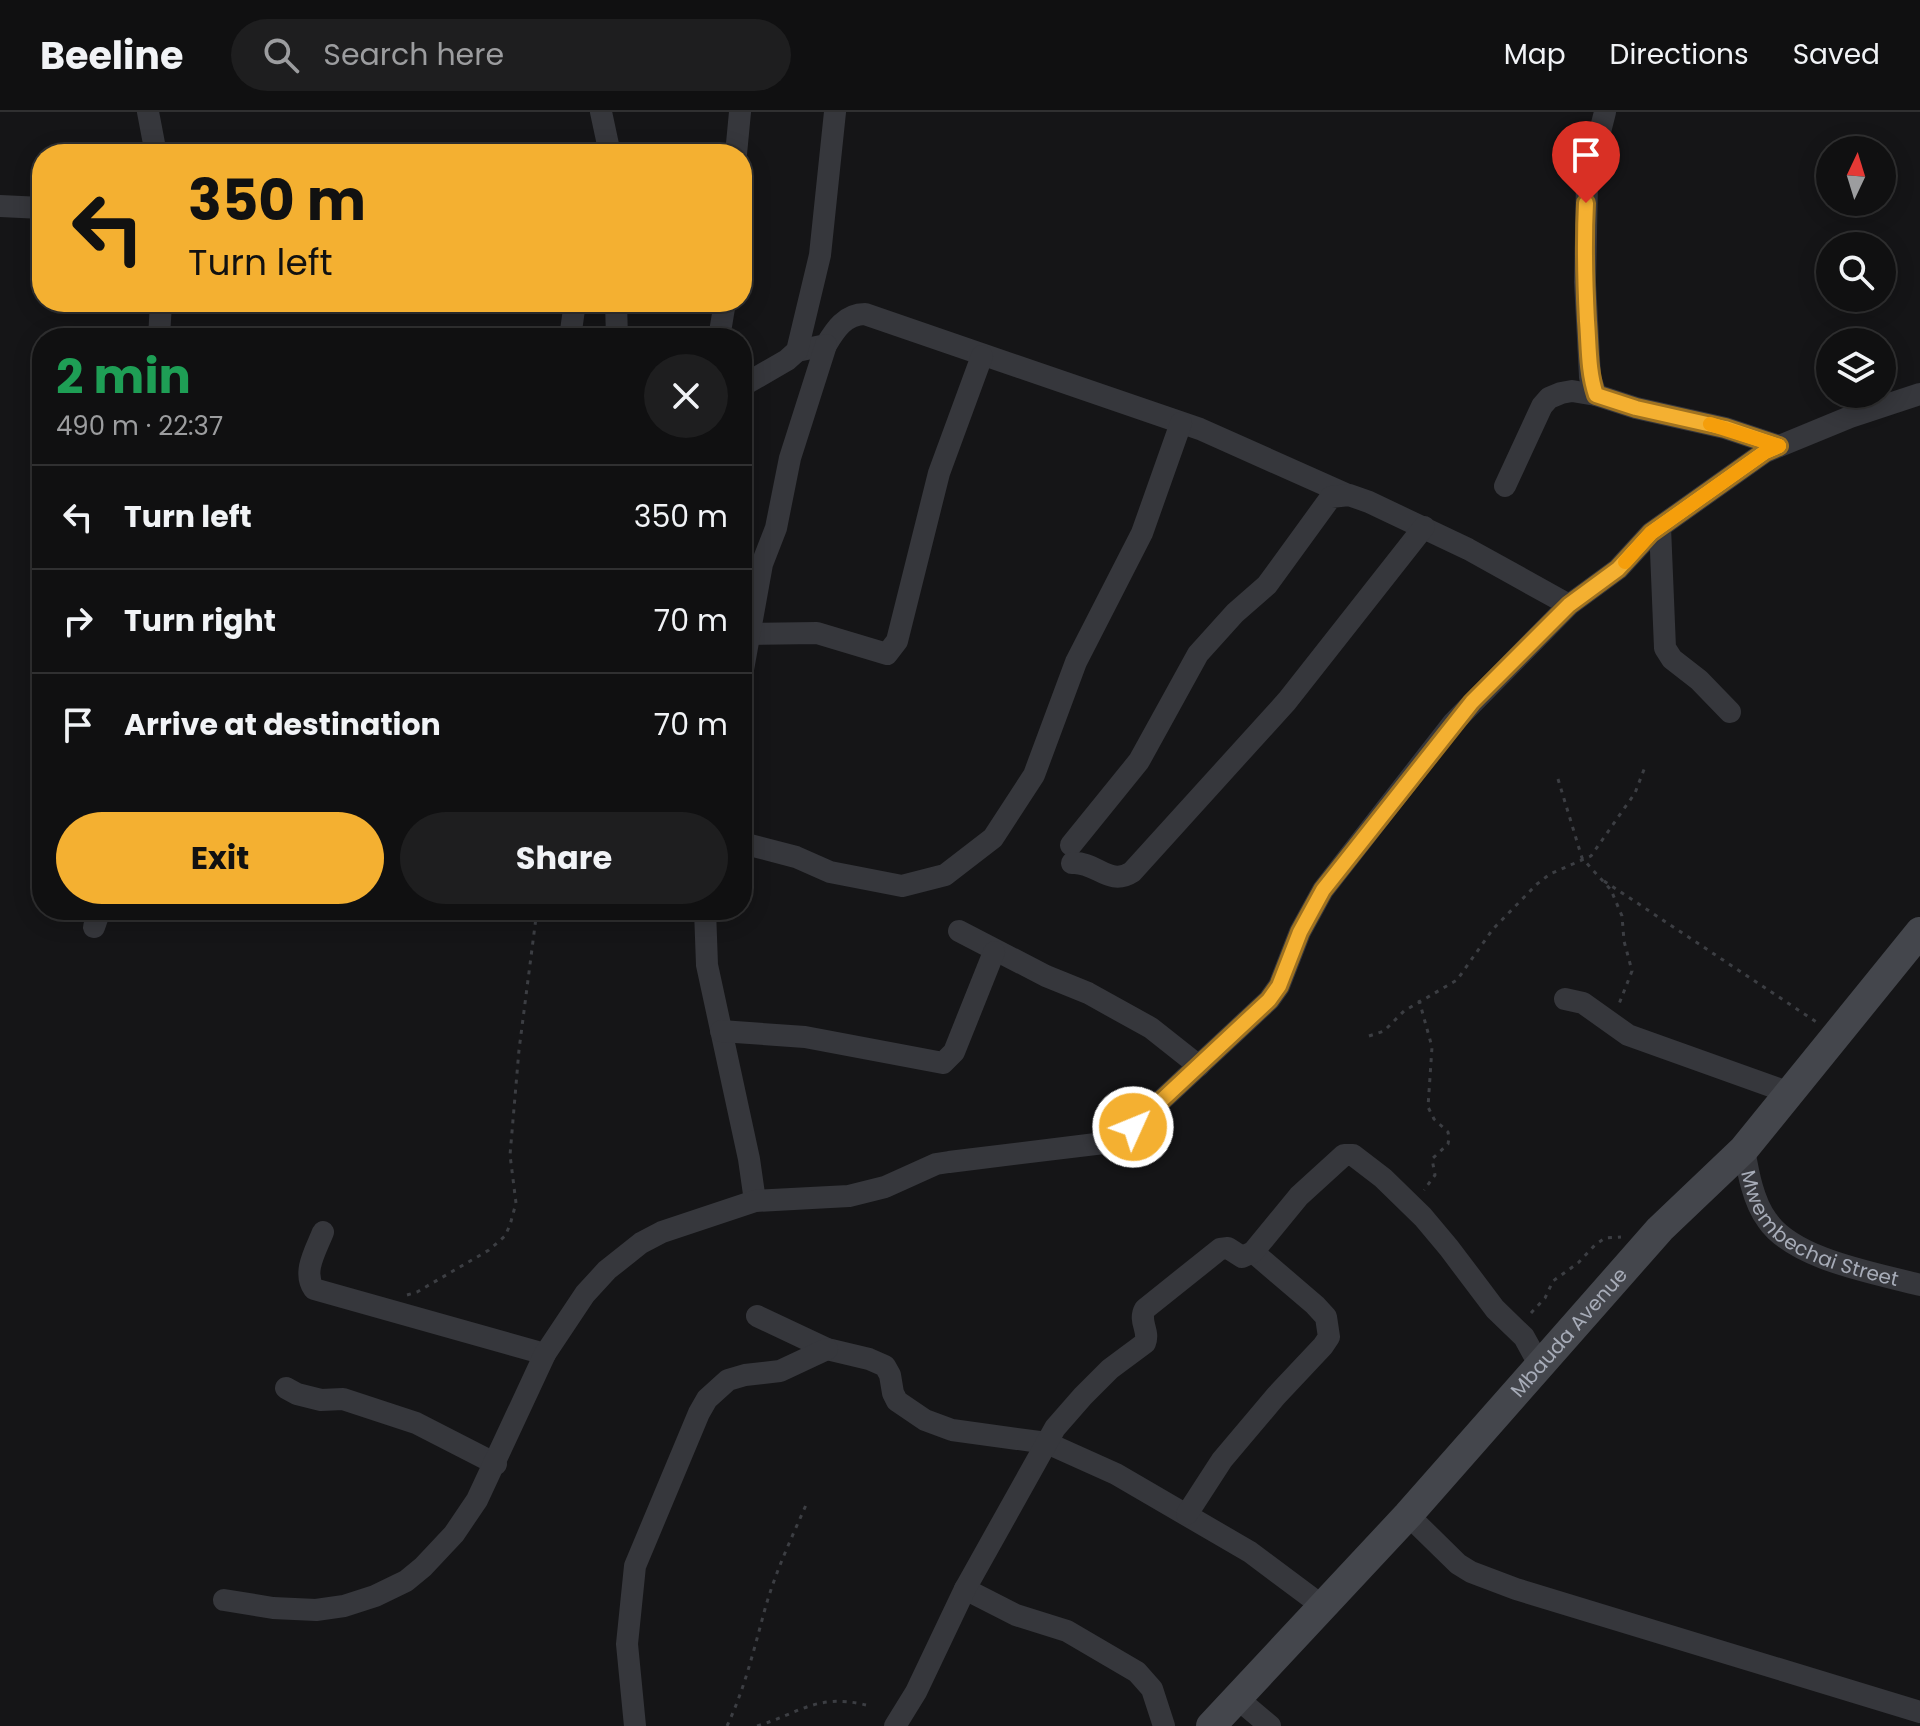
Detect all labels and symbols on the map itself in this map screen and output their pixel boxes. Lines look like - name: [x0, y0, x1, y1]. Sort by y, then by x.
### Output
- pin: [1552, 121, 1620, 203]
- north arrow: [1816, 136, 1896, 216]
- position arrow: [1091, 1085, 1175, 1169]
- street label: Mwembechai Street: [1734, 1167, 1902, 1293]
- street label: Mbauda Avenue: [1504, 1261, 1634, 1403]

